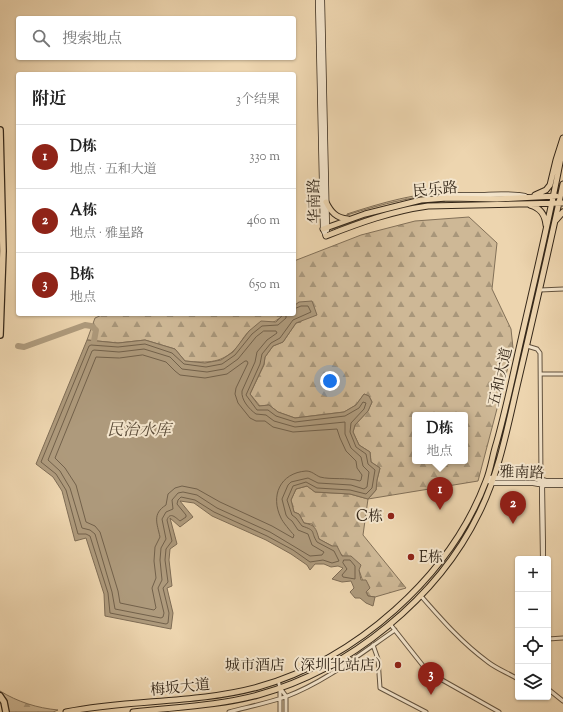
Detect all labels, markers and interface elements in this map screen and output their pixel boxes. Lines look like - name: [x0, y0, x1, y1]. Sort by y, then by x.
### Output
- search box: [16, 16, 296, 60]
- icon: search: [30, 27, 52, 49]
- text: 搜索地点: [62, 29, 122, 50]
- text: 附近: [32, 88, 66, 112]
- text: 3个结果: [236, 91, 280, 109]
- text: D栋: [70, 137, 97, 158]
- text: 1: [43, 148, 47, 166]
- text: 330 m: [249, 148, 280, 166]
- text: 地点 · 五和大道: [70, 161, 157, 179]
- street label: 华南路: [305, 178, 326, 224]
- street label: 民乐路: [412, 178, 458, 203]
- text: A栋: [70, 201, 97, 222]
- text: 2: [42, 212, 48, 230]
- text: 460 m: [247, 212, 280, 230]
- text: 地点 · 雅星路: [70, 225, 144, 243]
- text: B栋: [70, 265, 94, 286]
- text: 3: [42, 276, 48, 294]
- text: 650 m: [249, 276, 280, 294]
- text: 地点: [70, 289, 96, 307]
- street label: 五和大道: [484, 346, 518, 409]
- your location: [320, 371, 340, 391]
- popup: [412, 412, 468, 464]
- text: D栋: [427, 419, 453, 440]
- water label: 民治水库: [107, 420, 174, 443]
- text: 地点: [427, 443, 453, 461]
- street label: 雅南路: [499, 462, 545, 485]
- pin: 1: [427, 477, 453, 510]
- pin: 2: [500, 491, 526, 524]
- place label: C栋: [356, 507, 383, 528]
- marker: C栋: [386, 511, 396, 521]
- place label: E栋: [419, 548, 443, 569]
- marker: E栋: [406, 552, 416, 562]
- map controls: [515, 556, 551, 700]
- button: +: [515, 556, 551, 592]
- button: −: [515, 592, 551, 628]
- button: locate: [515, 628, 551, 664]
- place label: 城市酒店（深圳北站店）: [225, 656, 390, 677]
- marker: 城市酒店（深圳北站店）: [393, 660, 403, 670]
- pin: 3: [418, 662, 444, 695]
- button: layers: [515, 664, 551, 700]
- street label: 梅坂大道: [149, 675, 211, 702]

